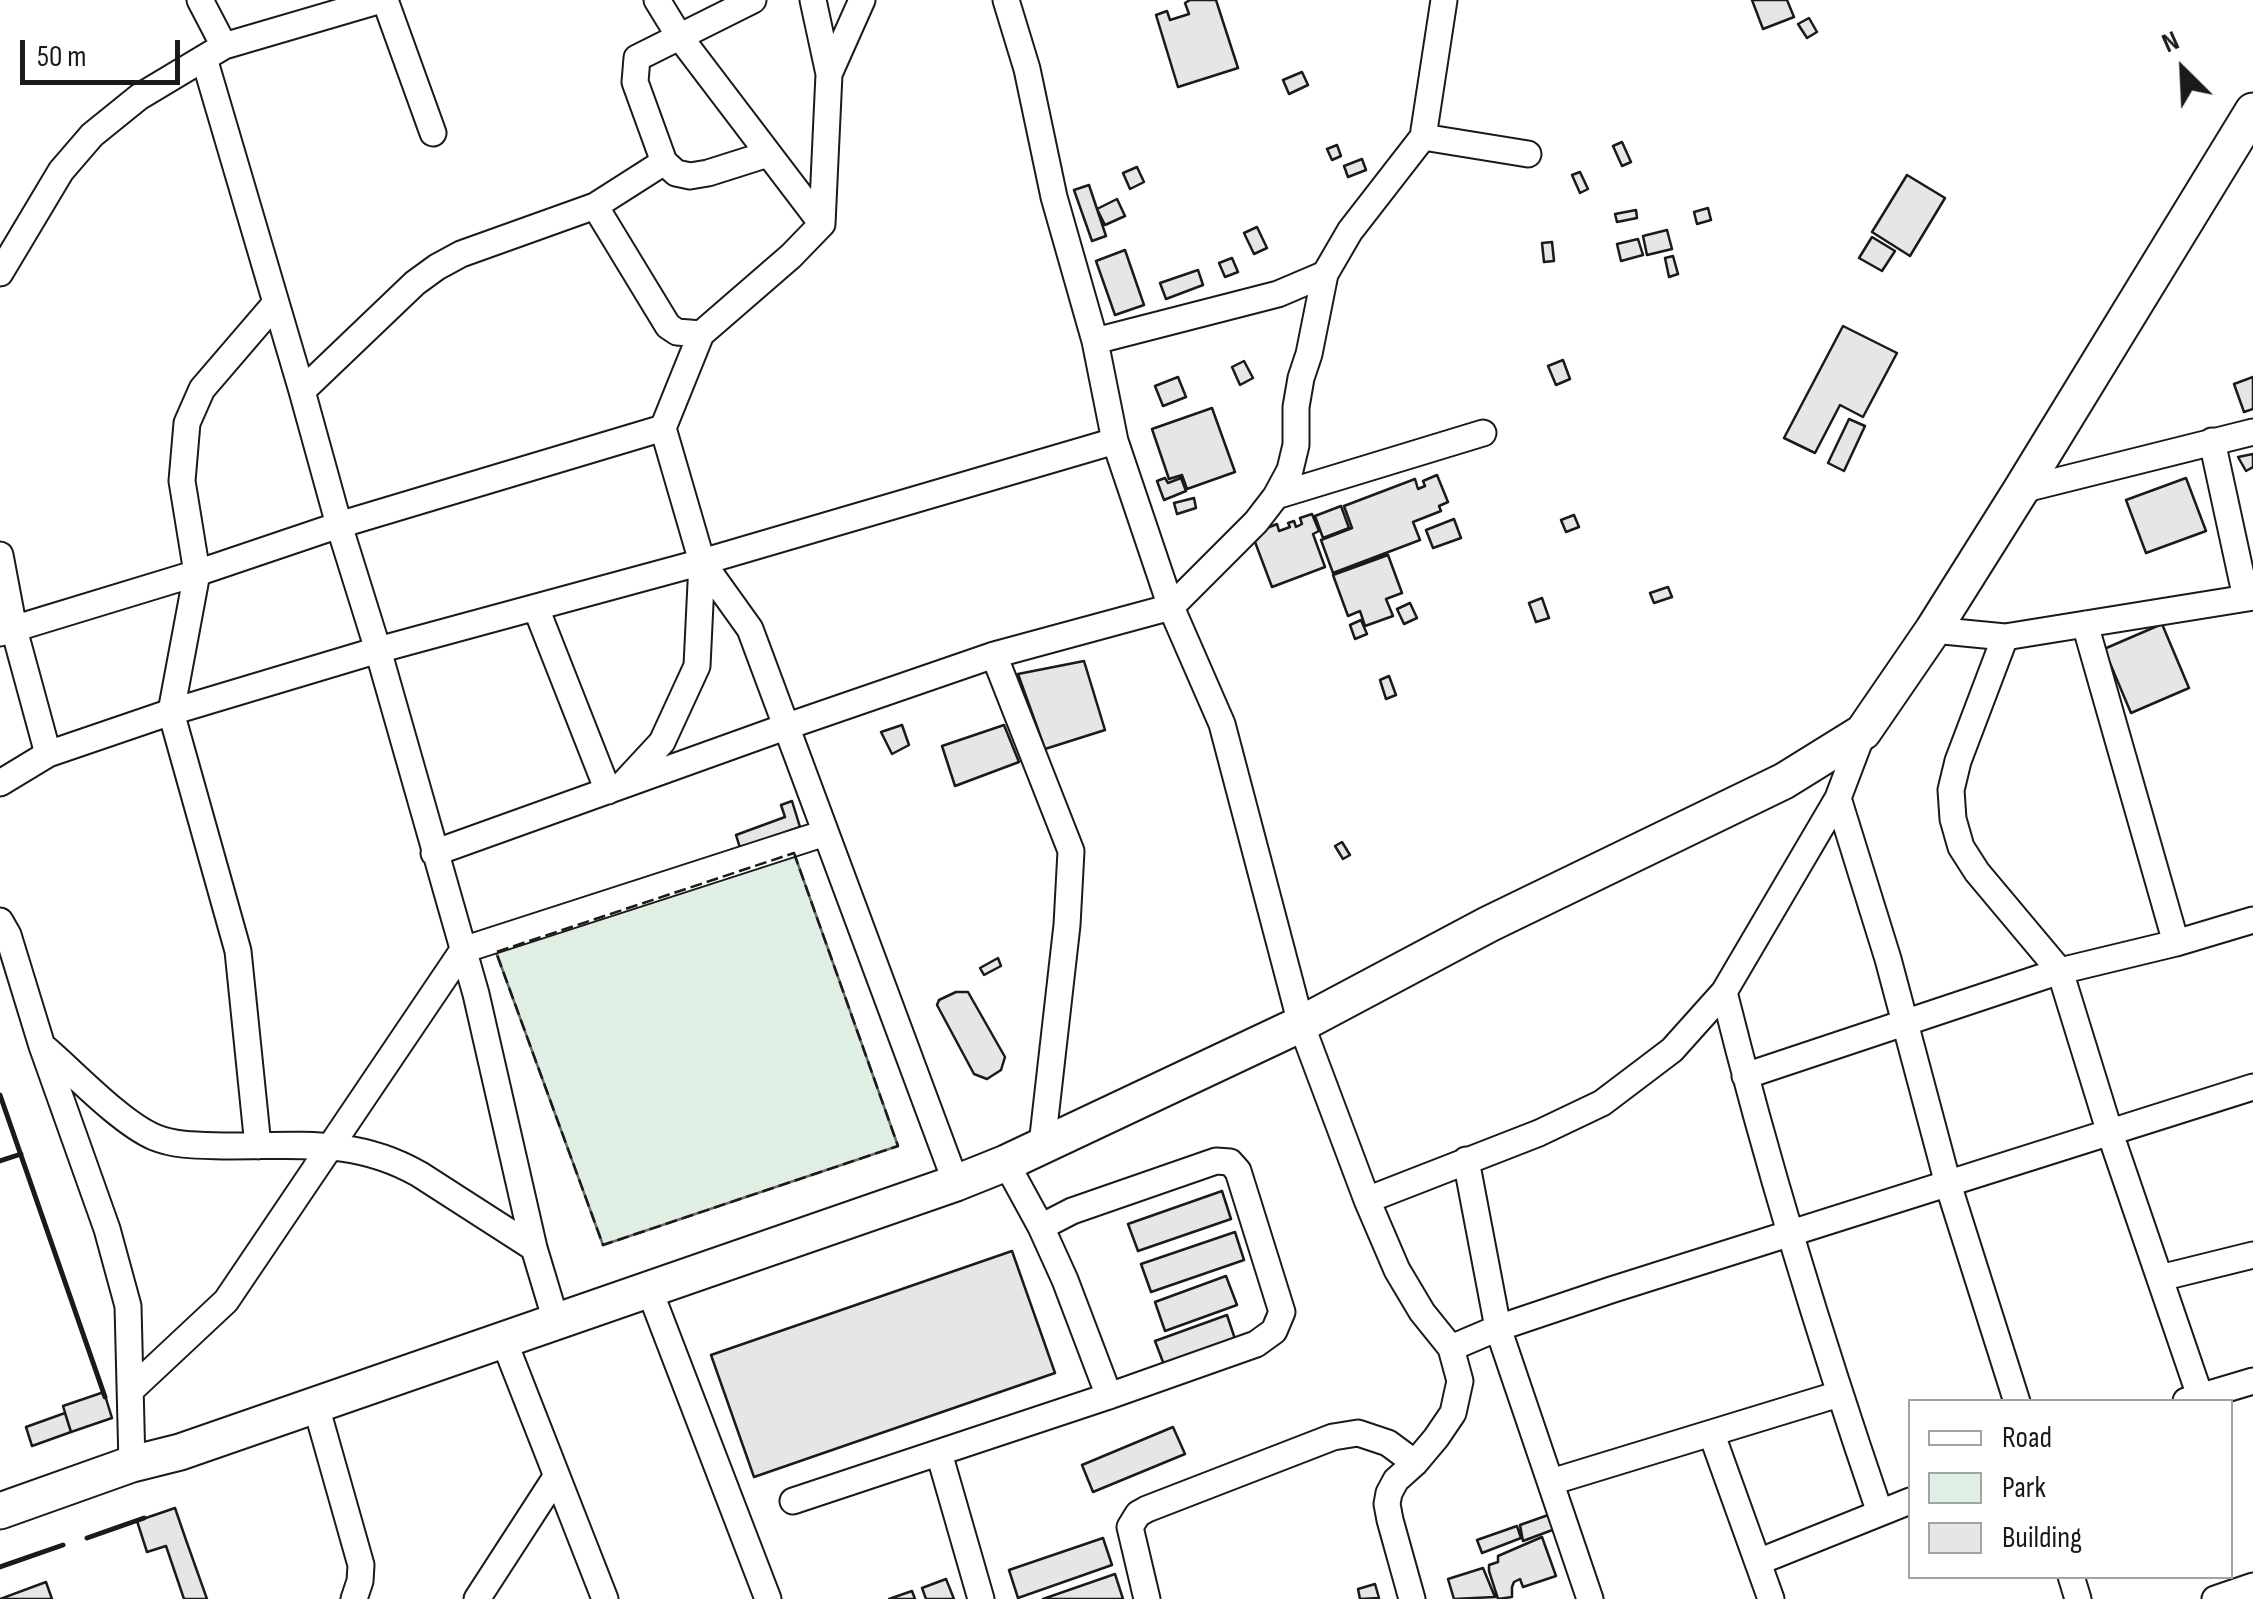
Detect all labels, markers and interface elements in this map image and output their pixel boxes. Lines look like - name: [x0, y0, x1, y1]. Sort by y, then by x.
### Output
- scale bar: [25, 20, 185, 82]
- north arrow: [2133, 20, 2233, 120]
- text: N: [2157, 24, 2184, 60]
- text: 50 m: [37, 39, 86, 75]
- legend: [1908, 1399, 2233, 1579]
- text: Road: [2002, 1420, 2052, 1456]
- text: Park: [2002, 1470, 2046, 1506]
- text: Building: [2002, 1520, 2082, 1556]

